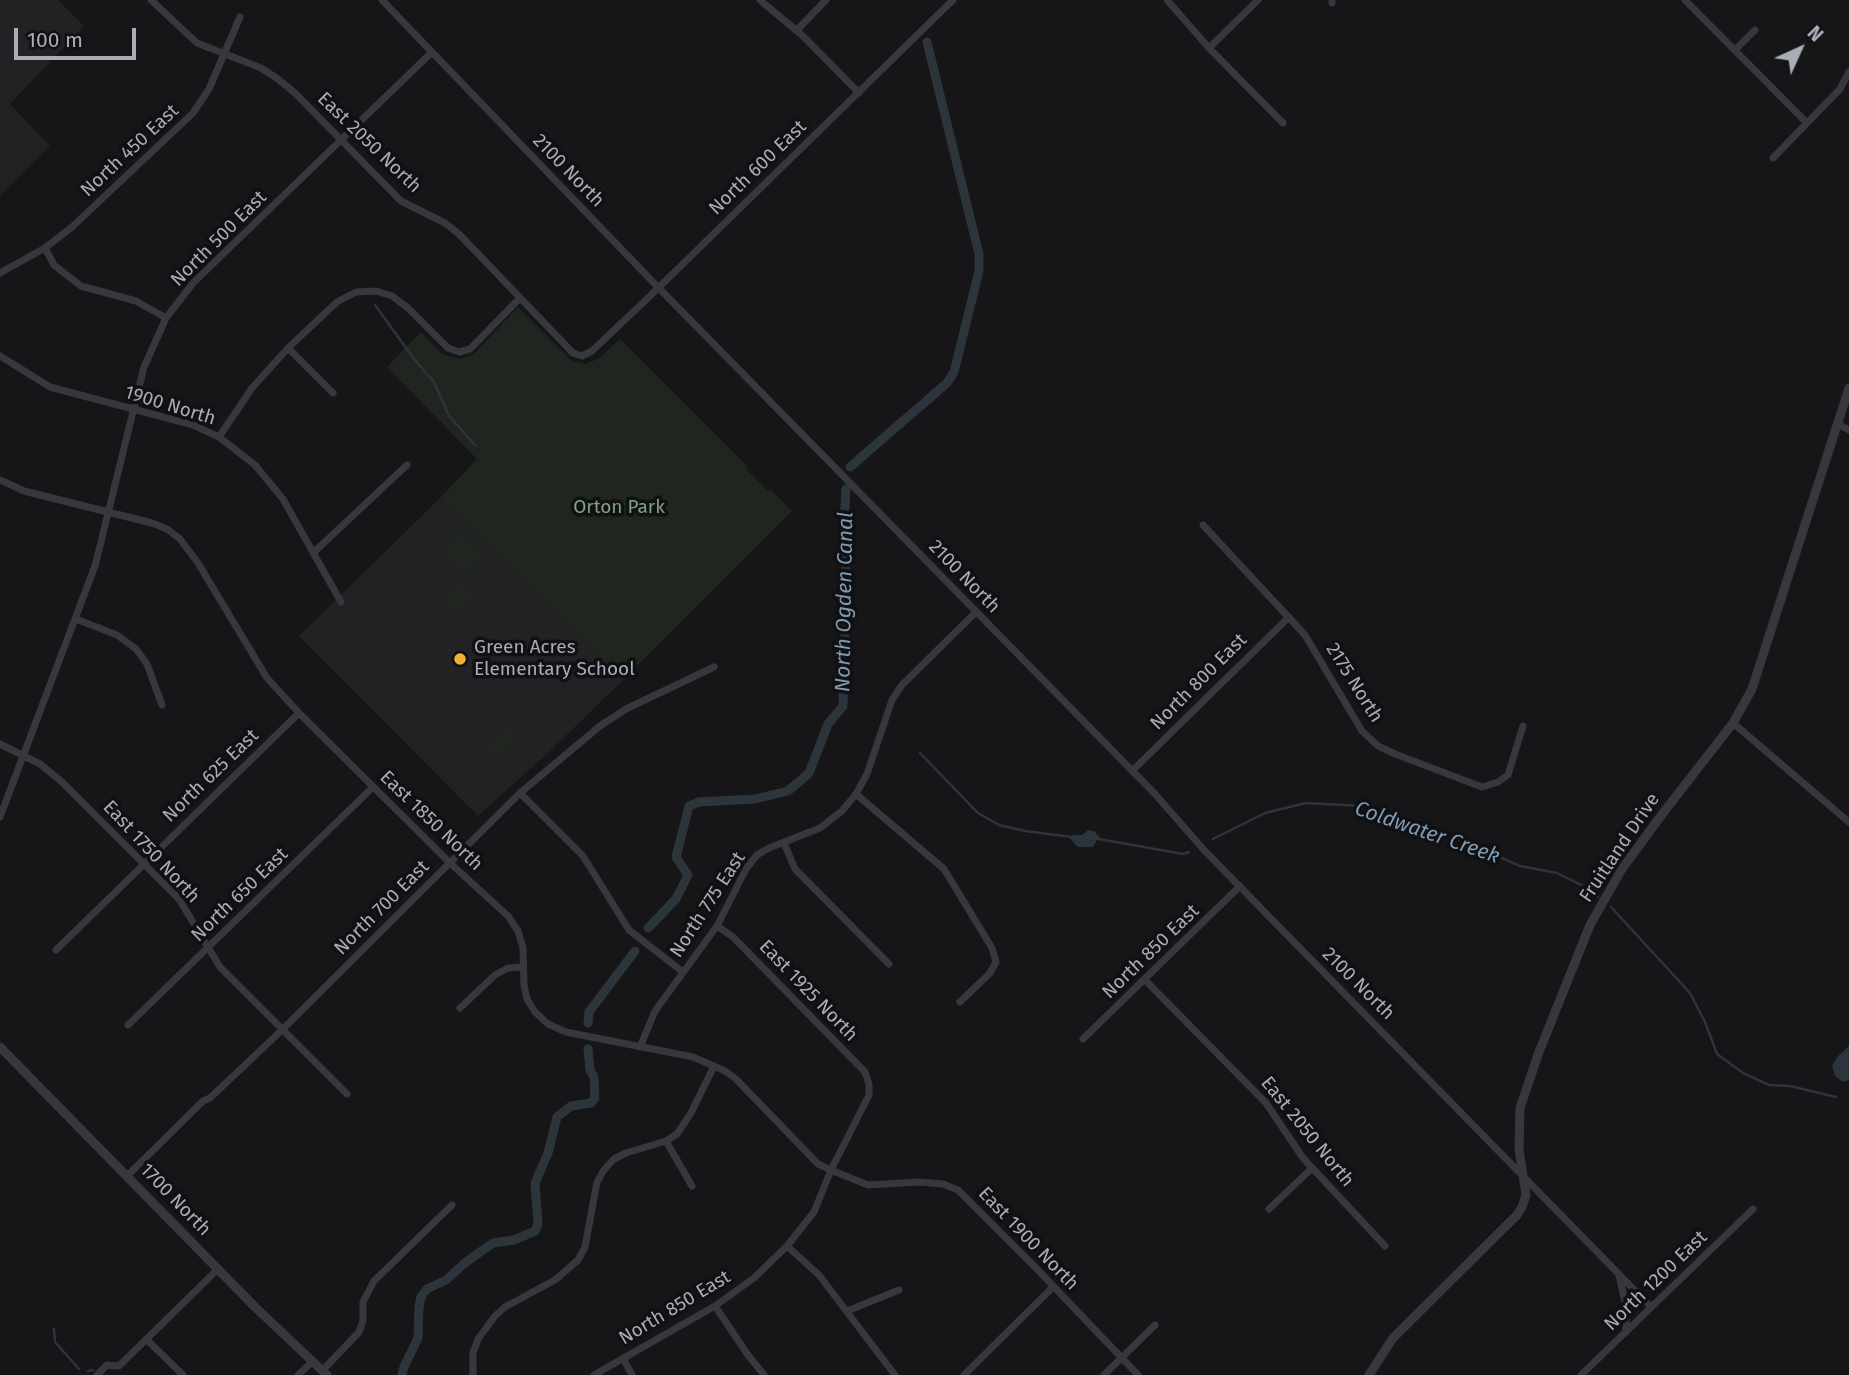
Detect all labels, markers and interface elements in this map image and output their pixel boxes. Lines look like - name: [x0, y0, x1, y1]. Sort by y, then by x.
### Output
- scale bar: [18, 14, 140, 58]
- north arrow: [1765, 14, 1835, 84]
- text: N: [1803, 21, 1828, 46]
- text: 100 m: [27, 27, 83, 53]
- street label: East 2050 North: [312, 88, 426, 198]
- street label: North 450 East: [76, 100, 184, 202]
- street label: North 600 East: [705, 116, 811, 220]
- street label: 2100 North: [528, 130, 608, 212]
- street label: North 500 East: [166, 186, 272, 292]
- street label: 1900 North: [122, 381, 218, 431]
- park label: Orton Park: [573, 497, 665, 519]
- water label: North Ogden Canal: [831, 512, 859, 692]
- street label: 2100 North: [924, 536, 1004, 618]
- street label: North 800 East: [1146, 629, 1252, 735]
- place label: Green Acres Elementary School: [474, 637, 635, 681]
- street label: 2175 North: [1321, 639, 1387, 727]
- marker: Green Acres Elementary School: [452, 651, 468, 667]
- street label: North 625 East: [158, 725, 264, 827]
- street label: East 1850 North: [375, 766, 487, 876]
- street label: Fruitland Drive: [1575, 789, 1665, 907]
- street label: East 1750 North: [98, 796, 204, 908]
- water label: Coldwater Creek: [1351, 796, 1503, 870]
- street label: North 650 East: [187, 843, 293, 947]
- street label: North 775 East: [665, 848, 751, 962]
- street label: North 700 East: [330, 856, 434, 960]
- street label: North 850 East: [1098, 900, 1204, 1004]
- street label: East 1925 North: [754, 936, 862, 1046]
- street label: 2100 North: [1317, 943, 1399, 1025]
- street label: East 2050 North: [1256, 1072, 1358, 1192]
- street label: 1700 North: [135, 1159, 215, 1241]
- street label: East 1900 North: [973, 1183, 1083, 1295]
- street label: North 1200 East: [1600, 1226, 1712, 1336]
- street label: North 850 East: [615, 1266, 735, 1350]

